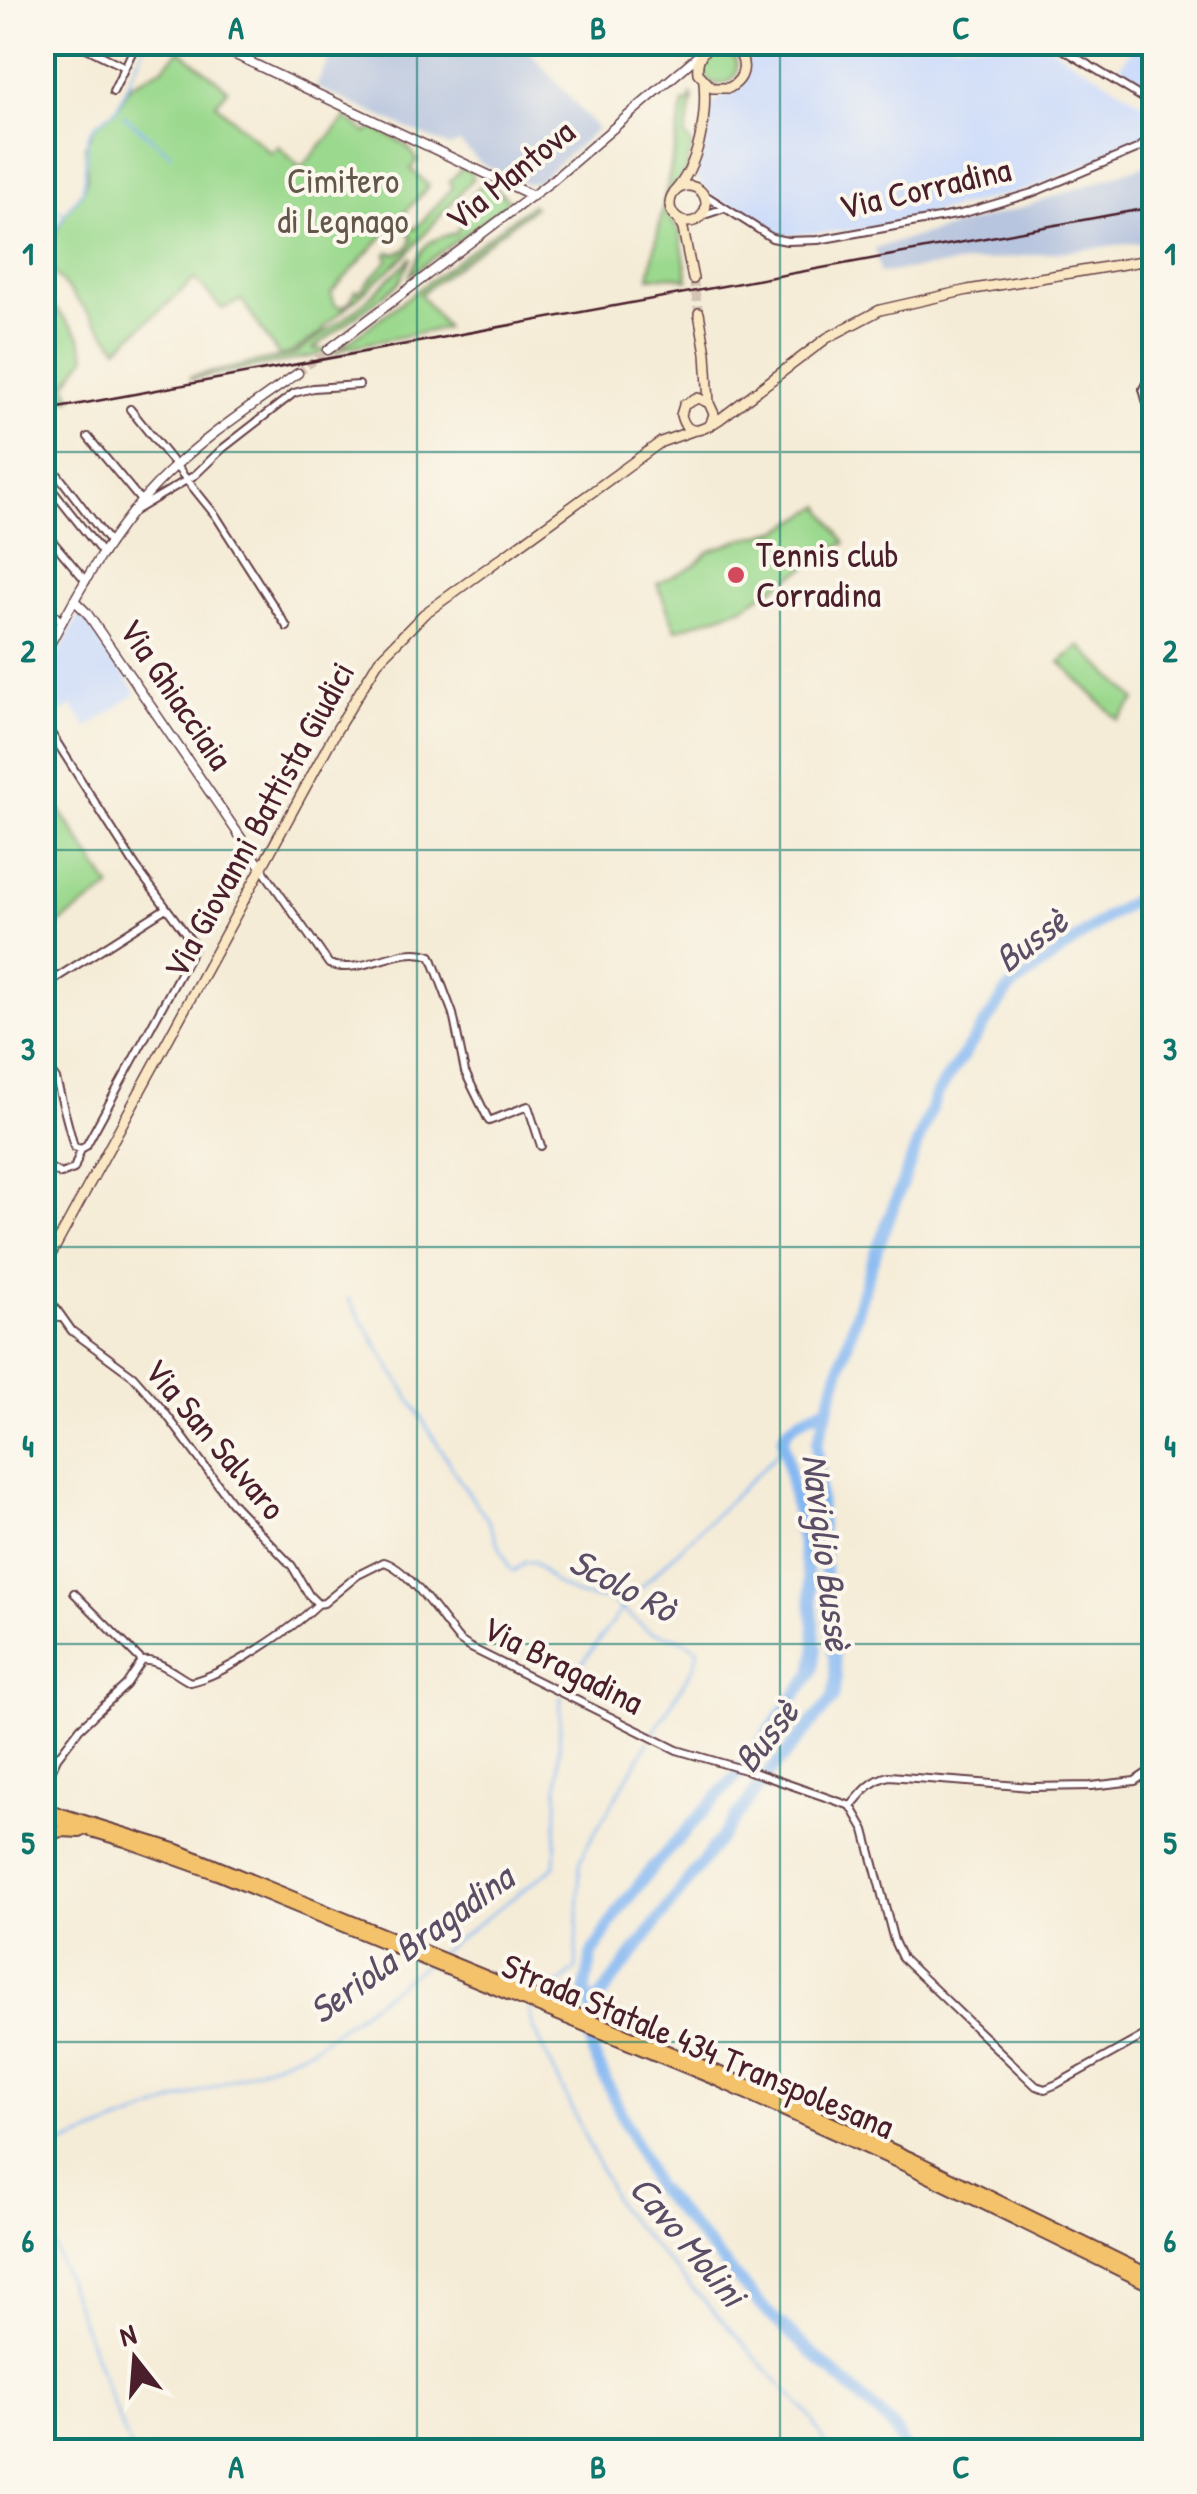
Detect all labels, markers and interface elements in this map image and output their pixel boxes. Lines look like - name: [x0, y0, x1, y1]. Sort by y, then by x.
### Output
- text: A: [228, 6, 244, 49]
- text: B: [590, 6, 606, 49]
- text: C: [952, 6, 970, 49]
- street label: Via Mantova: [435, 108, 584, 241]
- street label: Via Corradina: [835, 145, 1015, 230]
- park label: Cimitero di Legnago: [277, 157, 409, 244]
- text: 1: [22, 232, 34, 275]
- text: 1: [1164, 232, 1176, 275]
- place label: Tennis club Corradina: [756, 531, 899, 618]
- marker: Tennis club Corradina: [725, 564, 747, 586]
- street label: Via Ghiacciaia: [109, 609, 244, 779]
- text: 2: [21, 629, 37, 672]
- text: 2: [1163, 629, 1179, 672]
- street label: Via Giovanni Battista Giudici: [152, 653, 365, 987]
- water label: Bussè: [983, 894, 1079, 984]
- text: 3: [21, 1027, 35, 1070]
- text: 3: [1163, 1027, 1177, 1070]
- street label: Via San Salvaro: [134, 1348, 297, 1529]
- text: 4: [22, 1424, 34, 1467]
- text: 4: [1164, 1424, 1176, 1467]
- water label: Naviglio Bussè: [790, 1451, 866, 1655]
- water label: Scolo Rò: [561, 1534, 688, 1635]
- street label: Via Bragadina: [475, 1604, 652, 1725]
- water label: Bussè: [720, 1687, 811, 1782]
- text: 5: [21, 1821, 35, 1864]
- text: 5: [1163, 1821, 1177, 1864]
- water label: Seriola Bragadina: [298, 1849, 526, 2035]
- street label: Strada Statale 434 Transpolesana: [495, 1942, 902, 2150]
- water label: Cavo Molini: [618, 2163, 761, 2320]
- text: 6: [22, 2219, 35, 2262]
- text: 6: [1164, 2219, 1177, 2262]
- north arrow: [85, 2309, 185, 2409]
- text: N: [115, 2315, 140, 2355]
- text: A: [228, 2445, 244, 2488]
- text: B: [590, 2445, 606, 2488]
- text: C: [952, 2445, 970, 2488]

